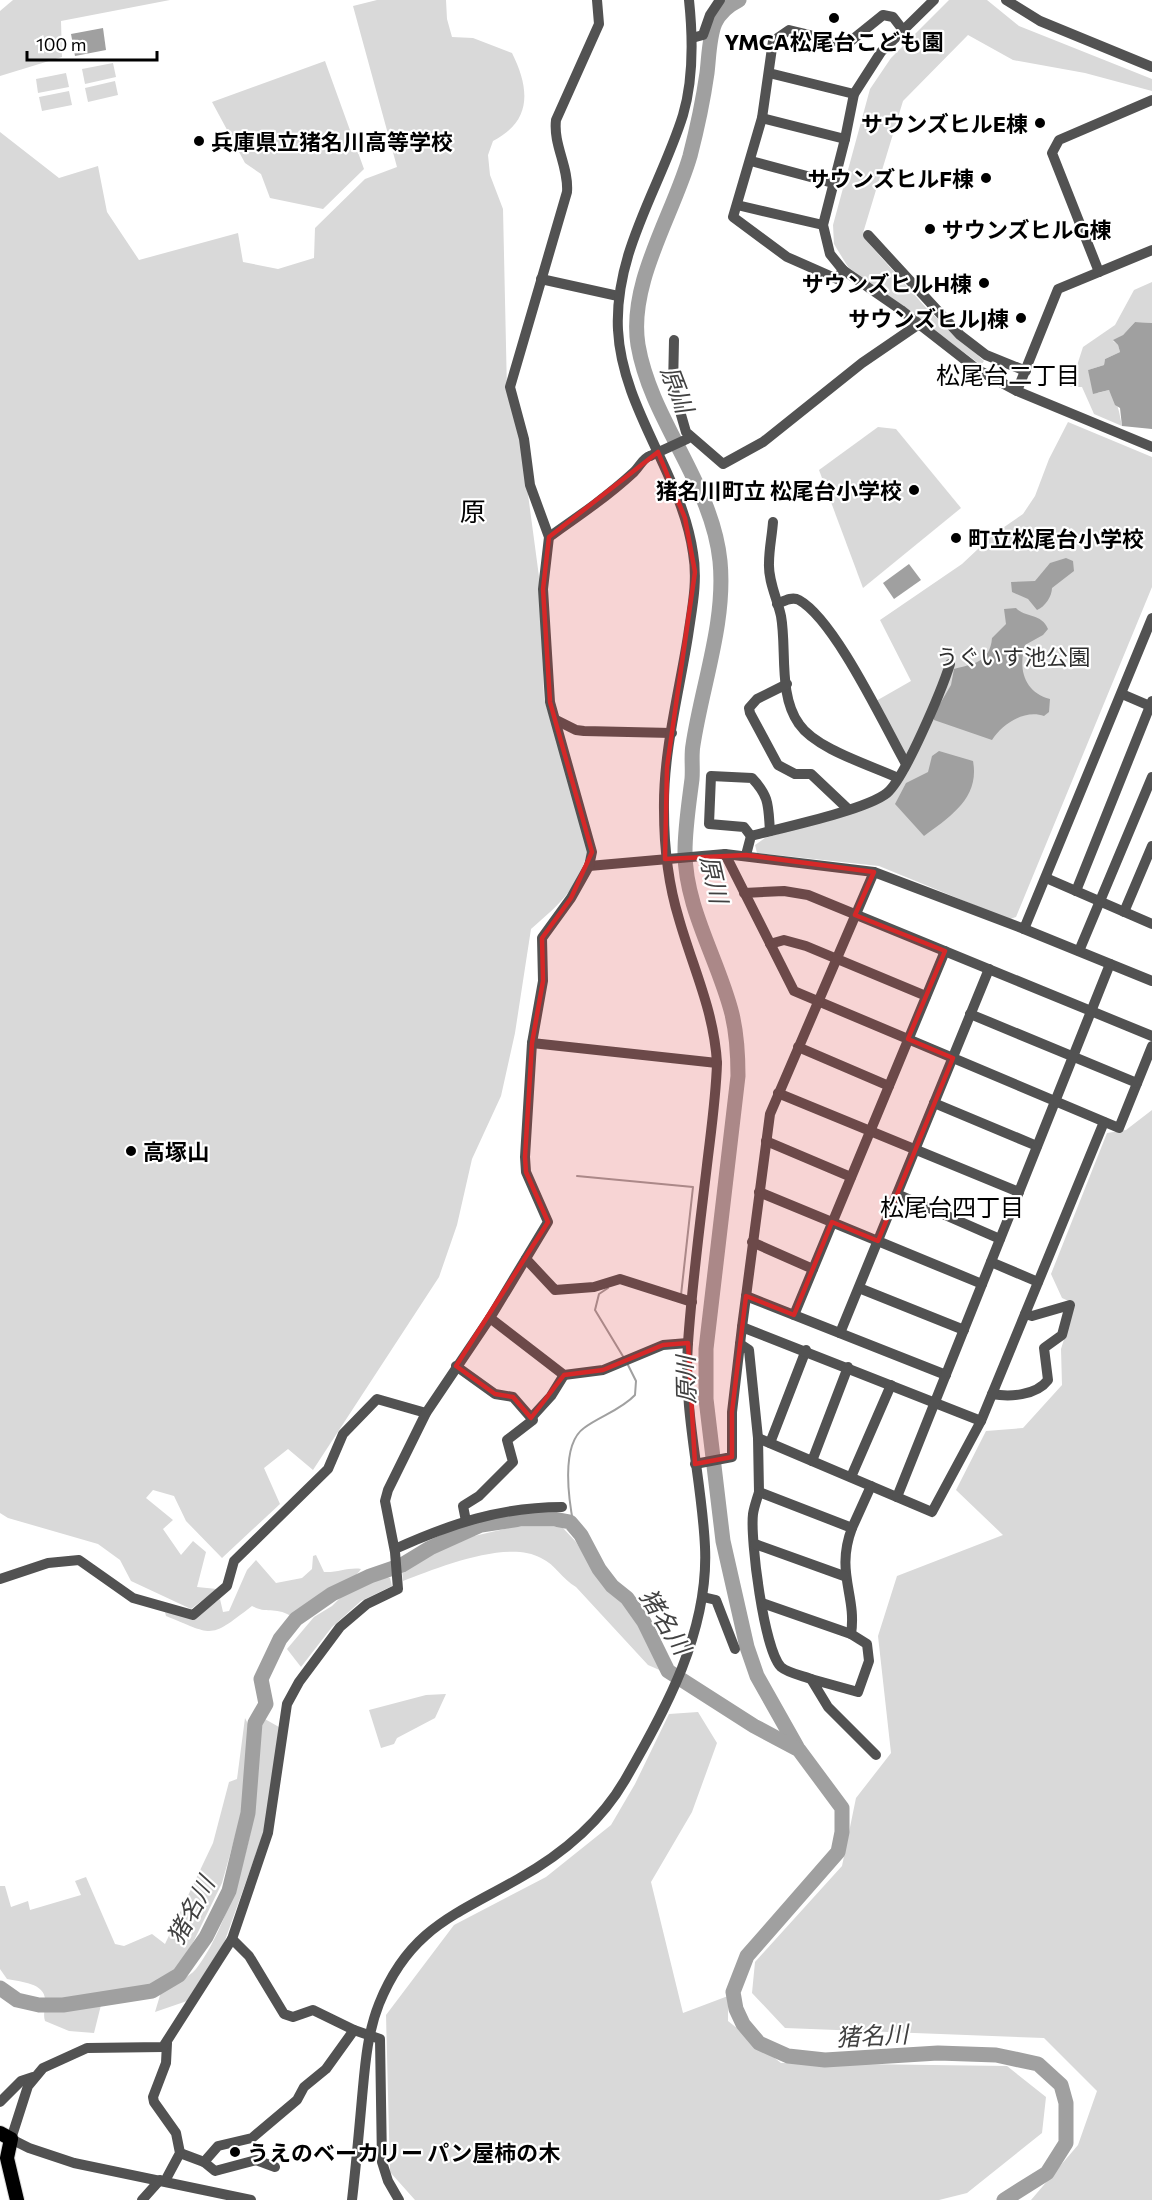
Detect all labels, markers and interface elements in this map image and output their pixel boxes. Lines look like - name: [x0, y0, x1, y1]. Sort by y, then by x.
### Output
- marker: YMCA松尾台こども園: [827, 11, 841, 25]
- scale bar: [27, 24, 158, 62]
- place label: YMCA松尾台こども園: [724, 28, 944, 55]
- text: 100 m: [36, 33, 86, 55]
- place label: サウンズヒルE棟: [861, 110, 1028, 137]
- marker: サウンズヒルE棟: [1033, 116, 1047, 130]
- place label: 兵庫県立猪名川高等学校: [211, 128, 453, 155]
- marker: 兵庫県立猪名川高等学校: [192, 134, 206, 148]
- place label: サウンズヒルF棟: [808, 165, 974, 192]
- marker: サウンズヒルF棟: [979, 171, 993, 185]
- place label: サウンズヒルG棟: [942, 216, 1112, 243]
- marker: サウンズヒルG棟: [923, 222, 937, 236]
- place label: サウンズヒルH棟: [802, 270, 972, 297]
- marker: サウンズヒルH棟: [977, 276, 991, 290]
- place label: サウンズヒルJ棟: [848, 305, 1009, 332]
- marker: サウンズヒルJ棟: [1014, 311, 1028, 325]
- district label: 松尾台二丁目: [936, 360, 1080, 389]
- water label: 原川: [656, 361, 701, 419]
- place label: 猪名川町立 松尾台小学校: [656, 477, 902, 504]
- marker: 猪名川町立 松尾台小学校: [907, 483, 921, 497]
- district label: 原: [460, 495, 486, 526]
- place label: 町立松尾台小学校: [968, 525, 1144, 552]
- marker: 町立松尾台小学校: [949, 531, 963, 545]
- park label: うぐいす池公園: [936, 643, 1090, 670]
- water label: 原川: [695, 852, 735, 909]
- place label: 高塚山: [143, 1138, 209, 1165]
- marker: 高塚山: [124, 1144, 138, 1158]
- district label: 松尾台四丁目: [880, 1192, 1024, 1221]
- water label: 原川: [670, 1353, 700, 1404]
- water label: 猪名川: [635, 1583, 699, 1662]
- water label: 猪名川: [160, 1869, 221, 1949]
- water label: 猪名川: [835, 2018, 912, 2051]
- place label: うえのベーカリー パン屋柿の木: [247, 2139, 560, 2166]
- marker: うえのベーカリー パン屋柿の木: [228, 2145, 242, 2159]

